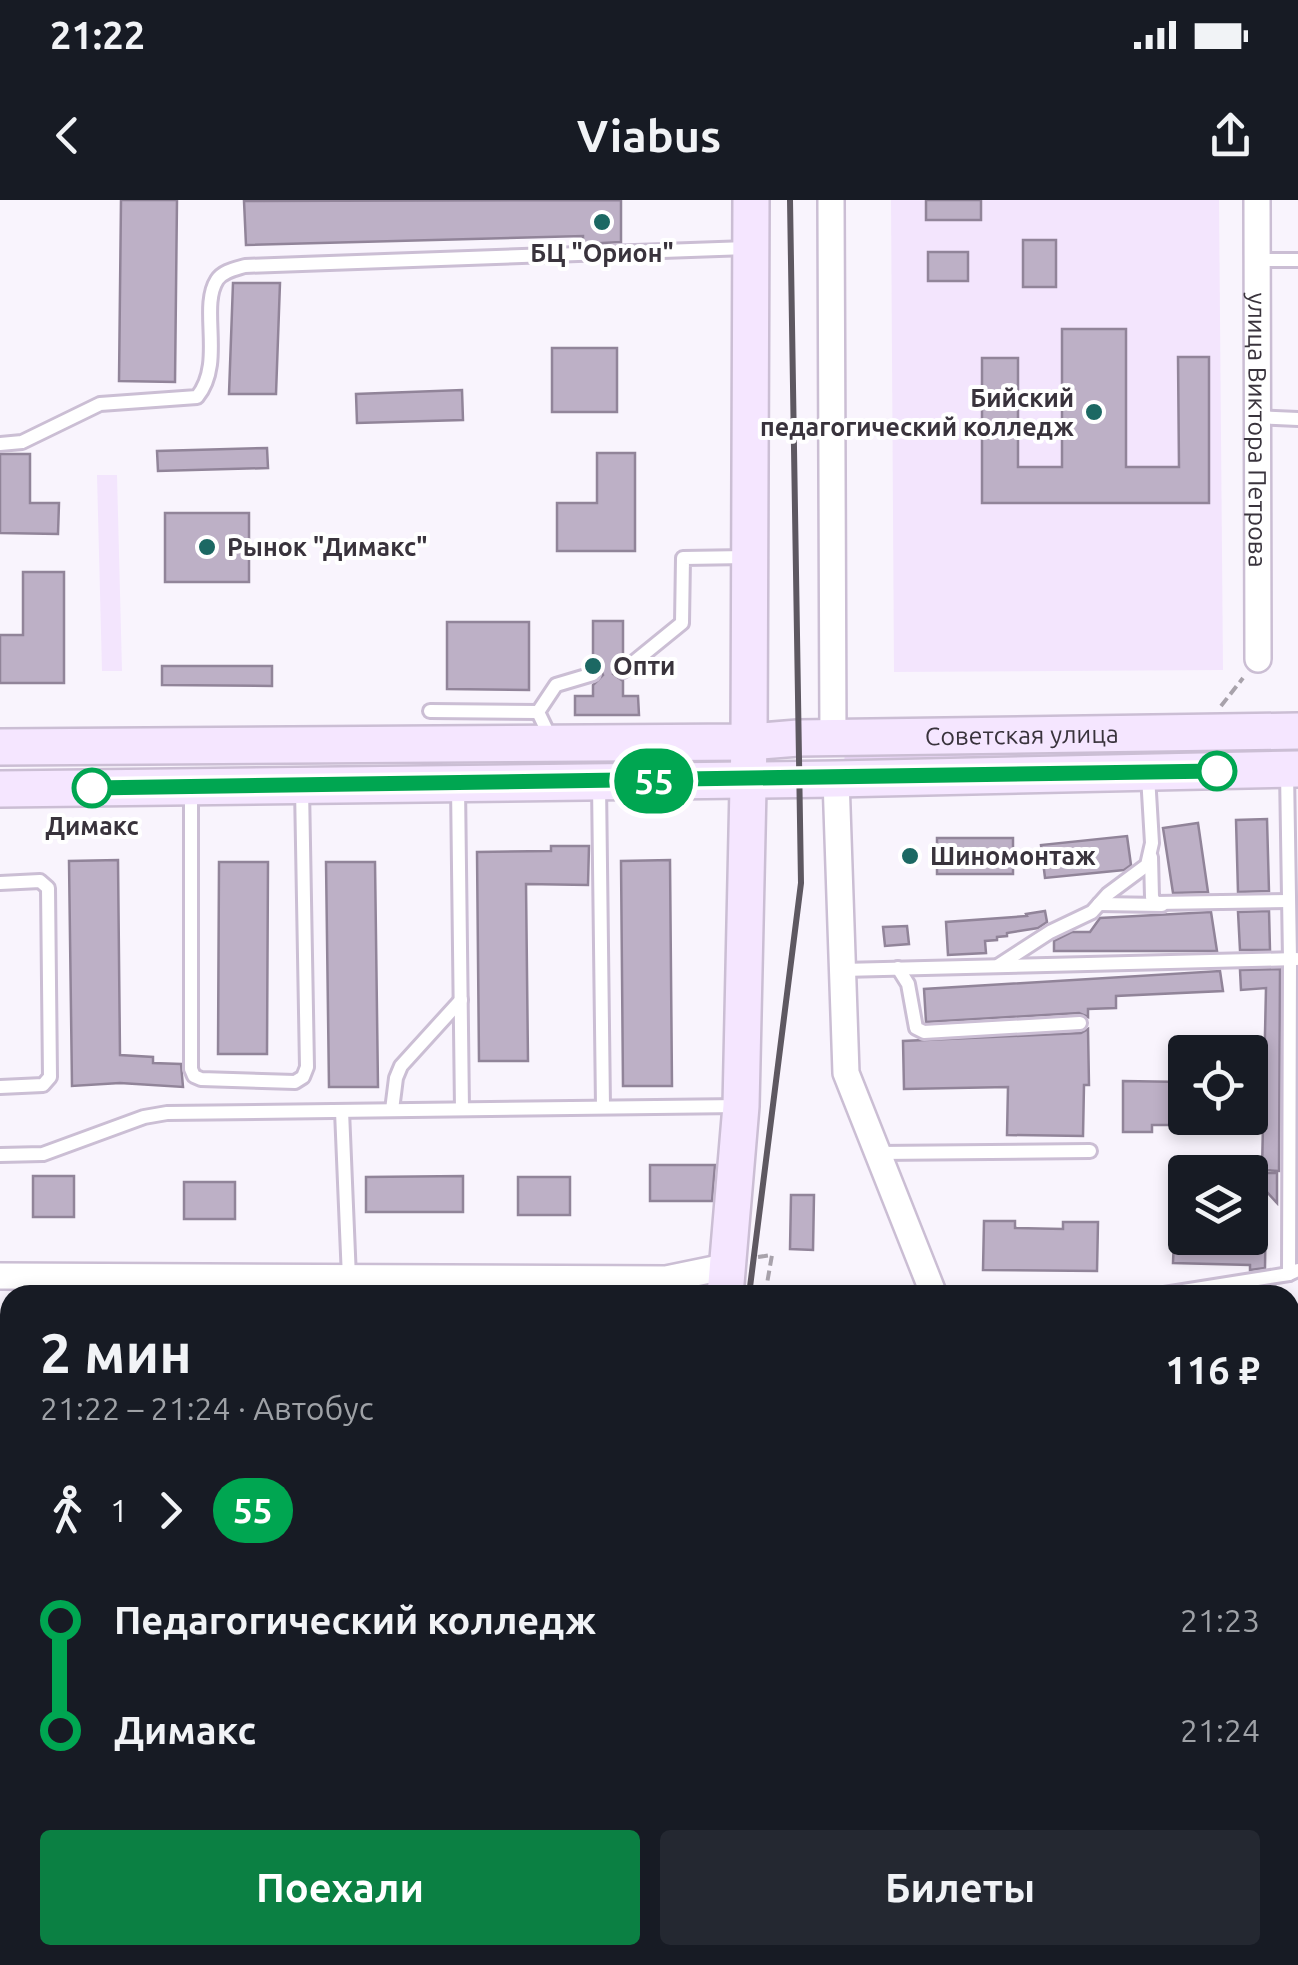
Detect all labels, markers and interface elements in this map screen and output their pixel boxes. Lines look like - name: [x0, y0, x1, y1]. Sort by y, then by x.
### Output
- text: 21:22: [50, 14, 145, 56]
- icon: back: [40, 108, 95, 163]
- icon: share: [1203, 108, 1258, 163]
- text: Viabus: [577, 110, 721, 161]
- marker: БЦ "Орион": [591, 211, 613, 233]
- place label: БЦ "Орион": [530, 239, 674, 267]
- street label: улица Виктора Петрова: [1243, 292, 1272, 568]
- place label: Бийский педагогический колледж: [760, 384, 1074, 441]
- marker: Бийский педагогический колледж: [1083, 401, 1105, 423]
- place label: Рынок "Димакс": [227, 533, 427, 561]
- marker: Рынок "Димакс": [196, 536, 218, 558]
- place label: Опти: [613, 652, 675, 680]
- marker: Опти: [582, 655, 604, 677]
- street label: Советская улица: [925, 720, 1119, 750]
- line badge: 55: [609, 748, 699, 814]
- unlabelled marker: [1198, 752, 1236, 790]
- text: 55: [634, 761, 674, 801]
- marker: Димакс: [73, 769, 111, 807]
- place label: Димакс: [45, 812, 139, 840]
- place label: Шиномонтаж: [930, 842, 1096, 870]
- marker: Шиномонтаж: [899, 845, 921, 867]
- map controls: [1168, 1035, 1268, 1255]
- button: locate: [1168, 1035, 1268, 1135]
- button: layers: [1168, 1155, 1268, 1255]
- text: 2 мин: [40, 1322, 192, 1383]
- text: 116 ₽: [1165, 1349, 1260, 1391]
- text: 21:22 – 21:24 · Автобус: [40, 1390, 374, 1426]
- icon: walk: [40, 1483, 95, 1538]
- icon: forward: [143, 1483, 198, 1538]
- text: 55: [233, 1490, 273, 1530]
- text: 1: [110, 1492, 128, 1528]
- text: Педагогический колледж: [114, 1599, 596, 1641]
- text: 21:23: [1180, 1602, 1260, 1638]
- text: Димакс: [114, 1709, 256, 1751]
- text: 21:24: [1180, 1712, 1260, 1748]
- button: Поехали: [40, 1830, 640, 1945]
- button: Билеты: [660, 1830, 1260, 1945]

